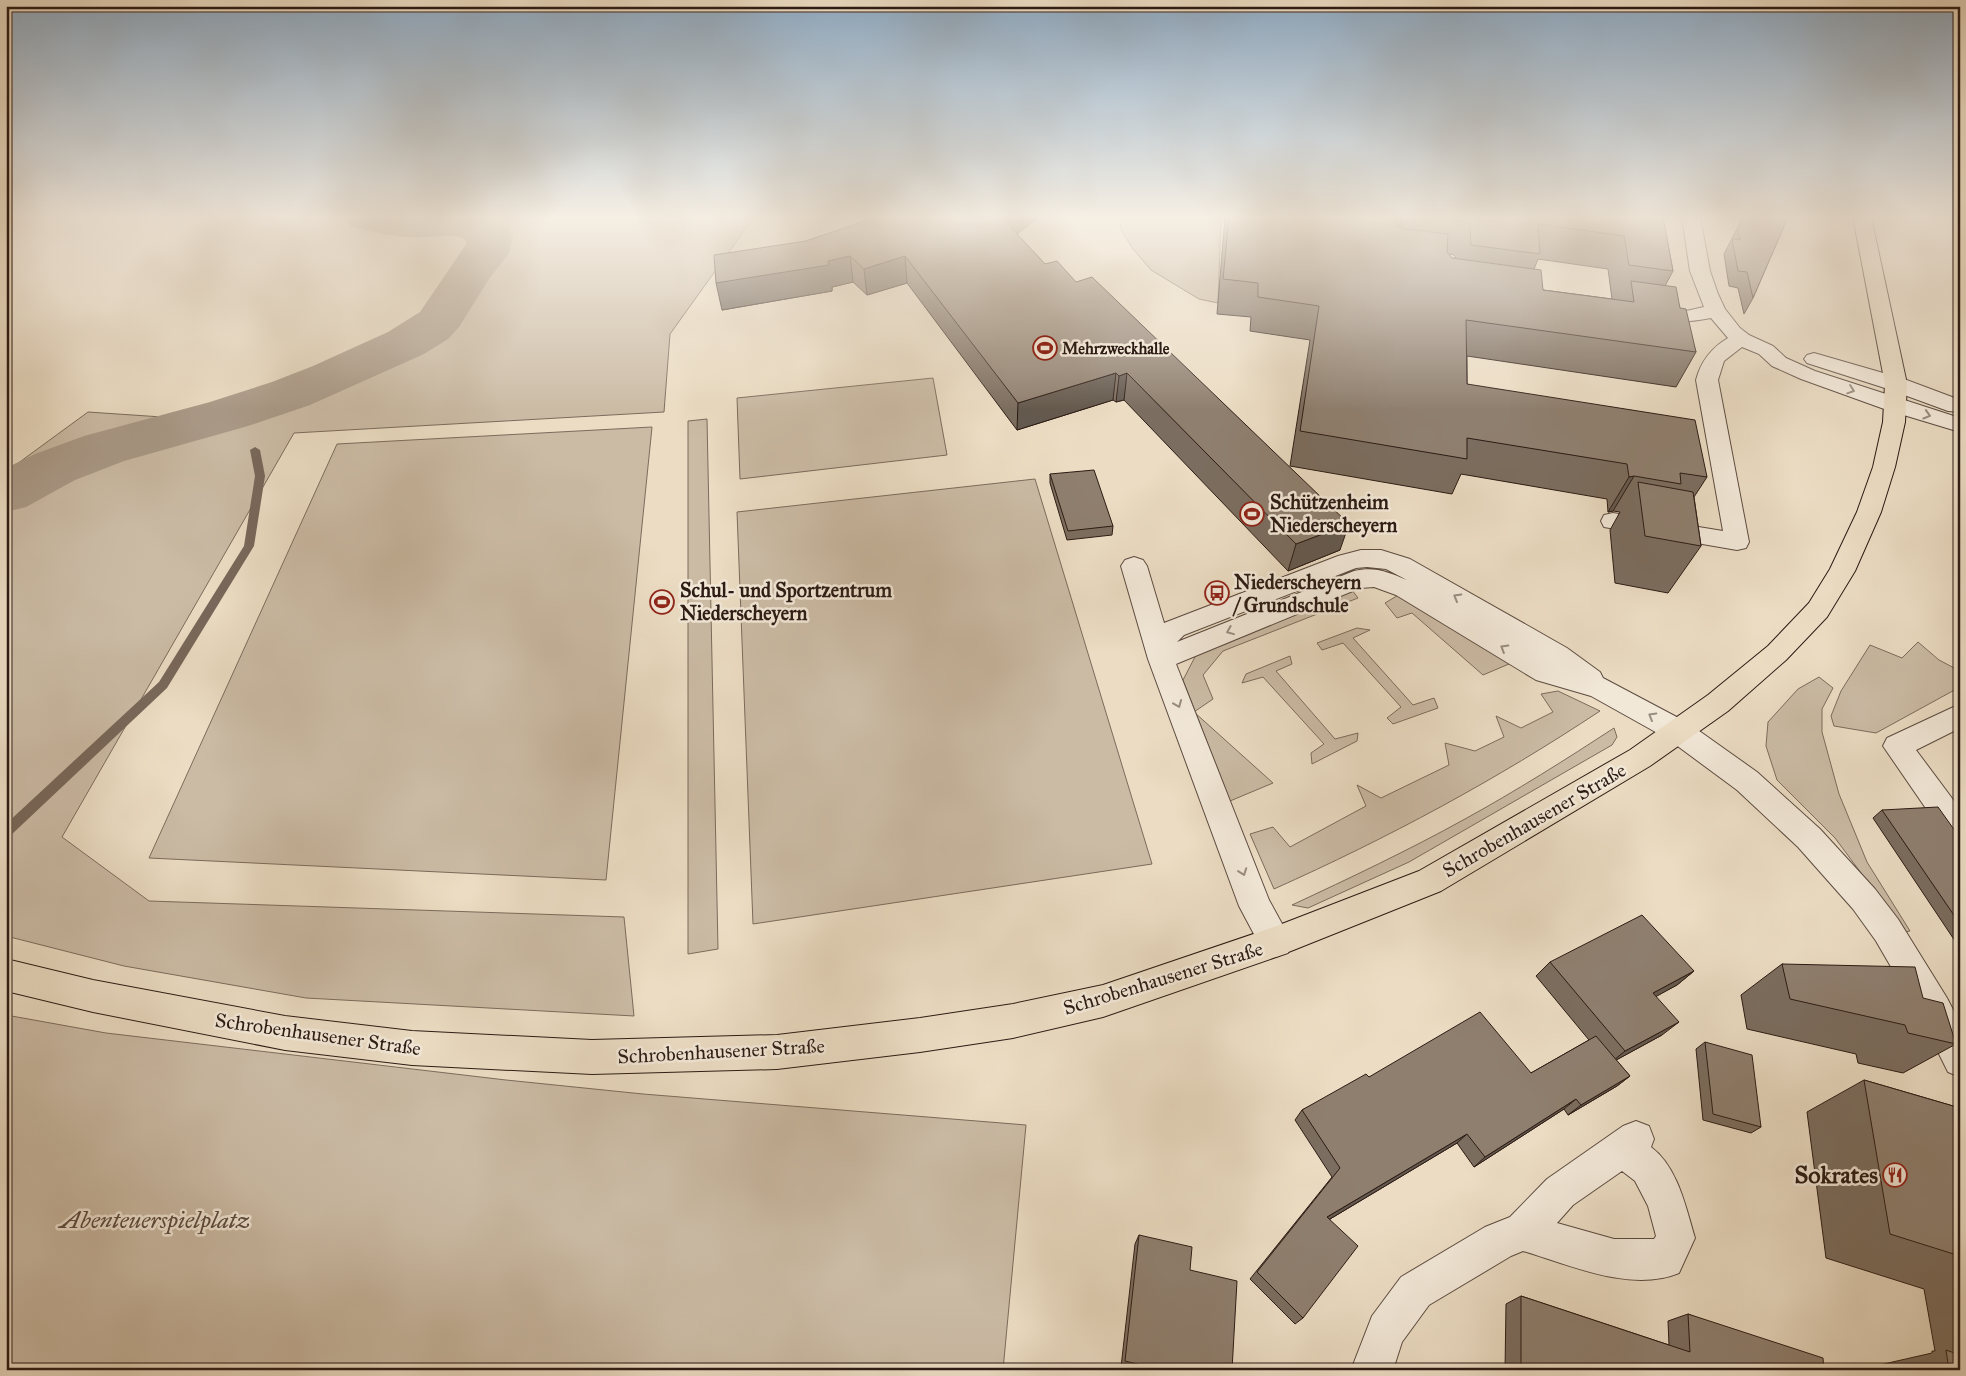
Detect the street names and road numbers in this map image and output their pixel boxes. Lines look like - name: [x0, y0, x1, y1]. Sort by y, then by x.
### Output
- street label: Schrobenhausener Straße: [1438, 758, 1630, 882]
- street label: Schrobenhausener Straße: [1060, 936, 1266, 1020]
- street label: Schrobenhausener Straße: [214, 1008, 422, 1060]
- street label: Schrobenhausener Straße: [617, 1034, 825, 1068]

